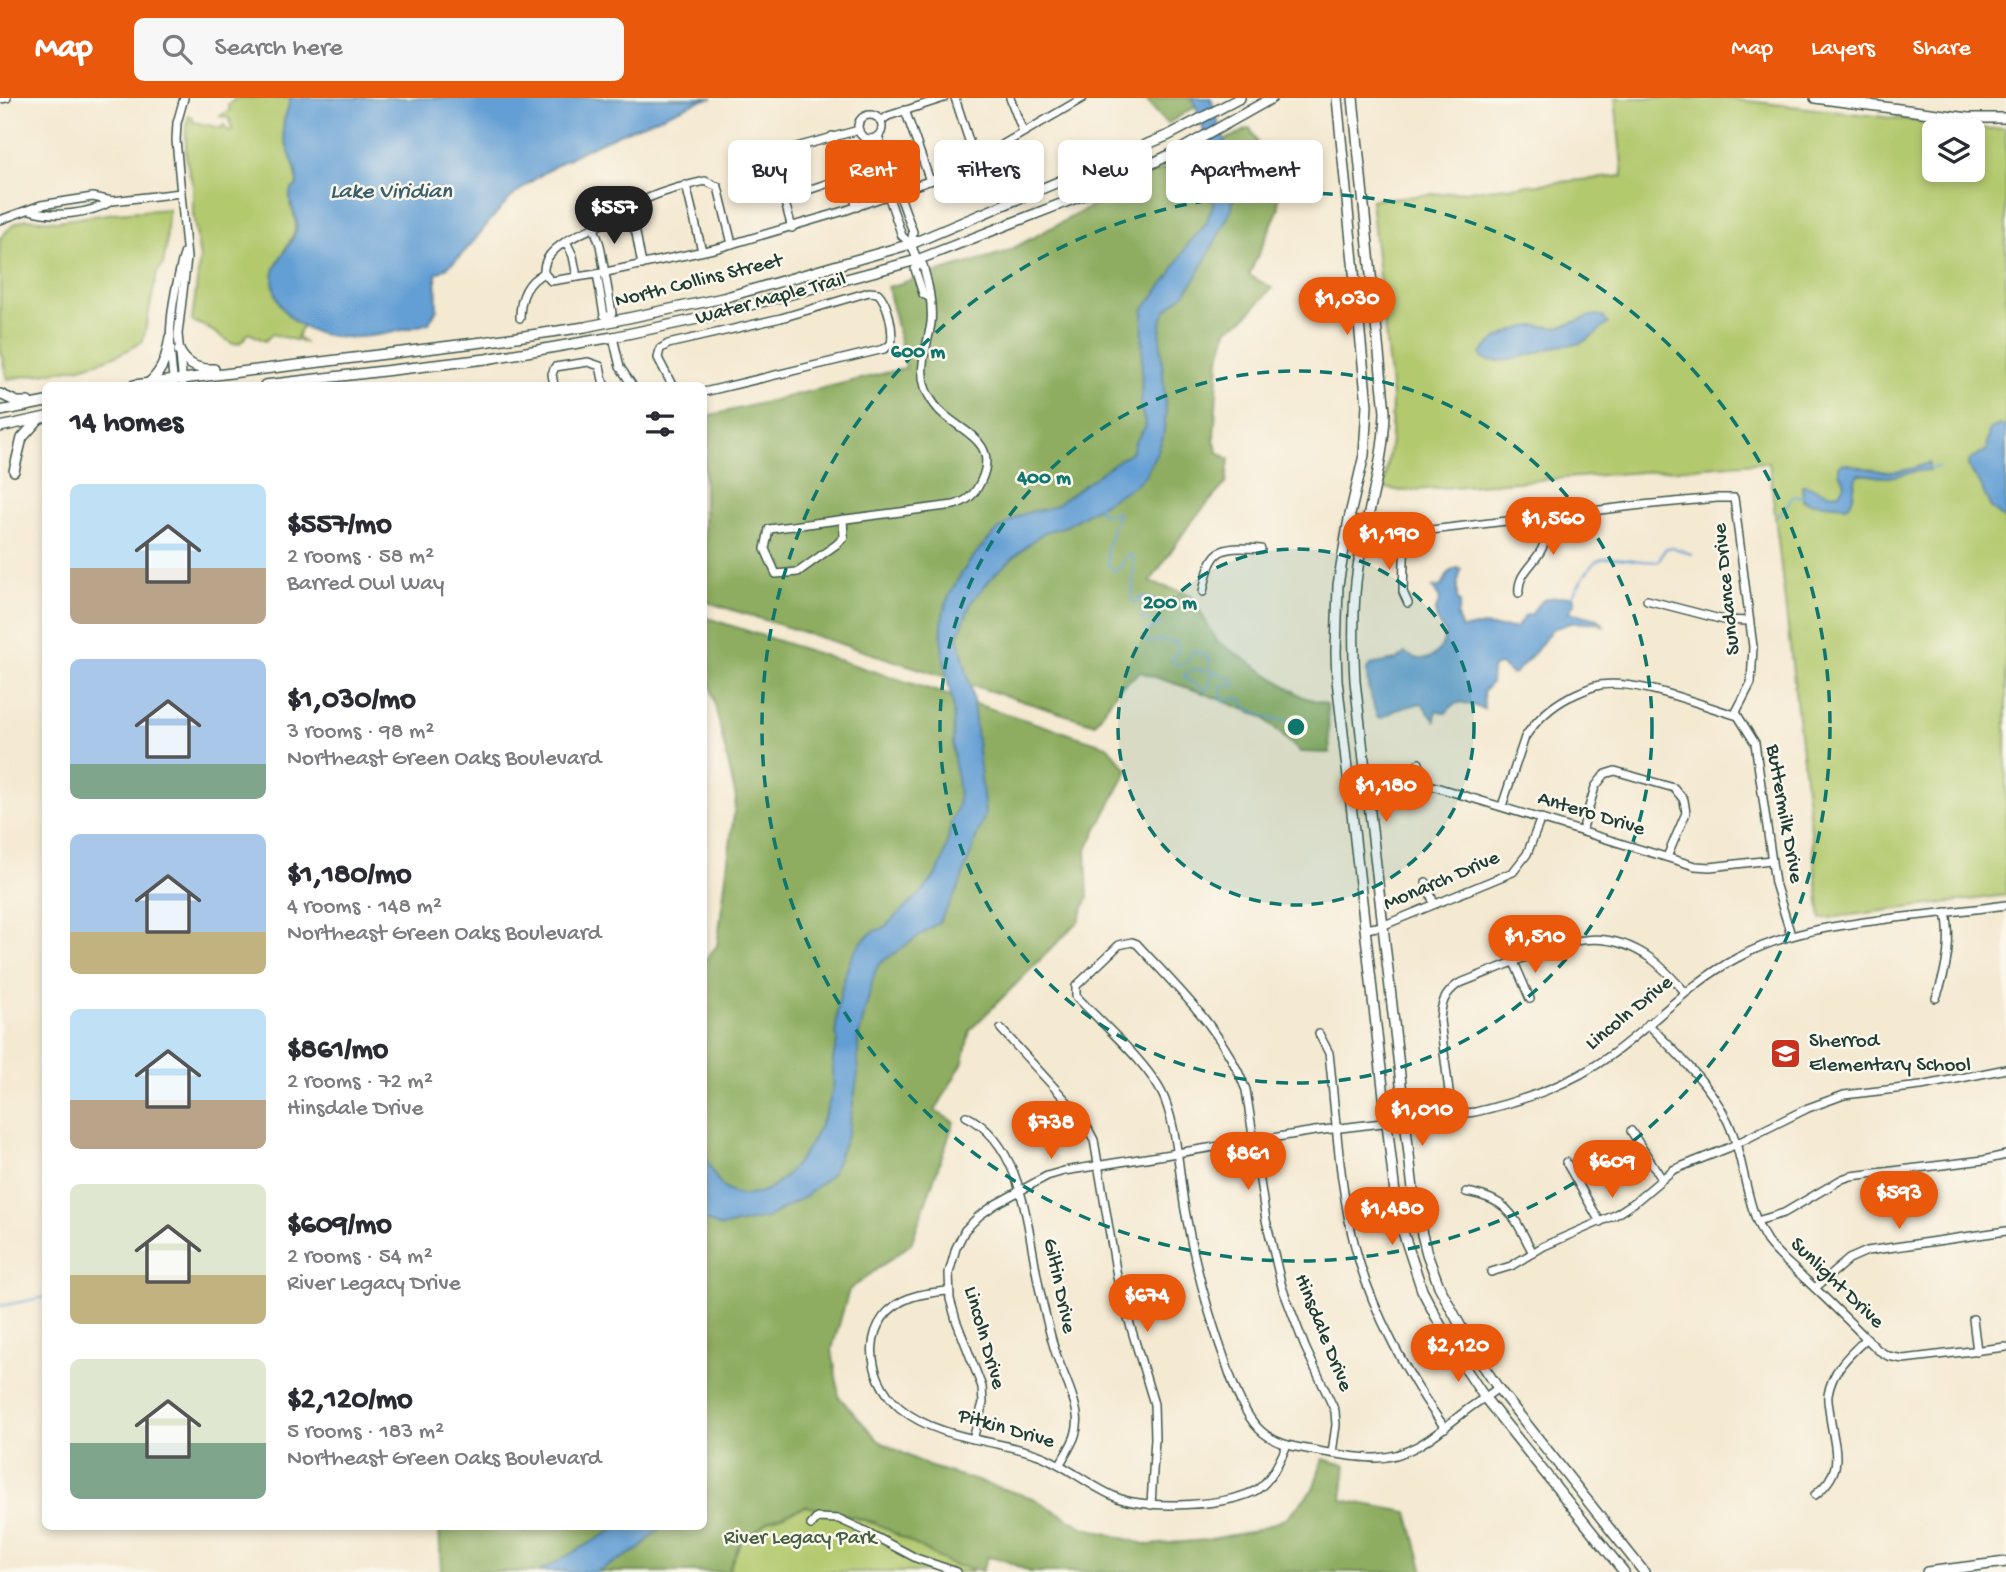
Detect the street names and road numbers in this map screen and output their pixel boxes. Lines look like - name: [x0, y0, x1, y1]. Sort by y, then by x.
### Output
- street label: North Collins Street: [613, 249, 788, 315]
- street label: Water Maple Trail: [693, 268, 849, 332]
- street label: Sundance Drive: [1709, 521, 1747, 656]
- street label: Buttermilk Drive: [1758, 742, 1808, 886]
- street label: Antero Drive: [1534, 787, 1649, 843]
- street label: Monarch Drive: [1380, 846, 1505, 918]
- street label: Lincoln Drive: [1581, 970, 1680, 1057]
- street label: Sunlight Drive: [1784, 1233, 1889, 1336]
- street label: Giltin Drive: [1036, 1236, 1080, 1337]
- street label: Hinsdale Drive: [1287, 1271, 1357, 1396]
- street label: Lincoln Drive: [956, 1284, 1010, 1393]
- street label: Pitkin Drive: [954, 1404, 1058, 1456]

